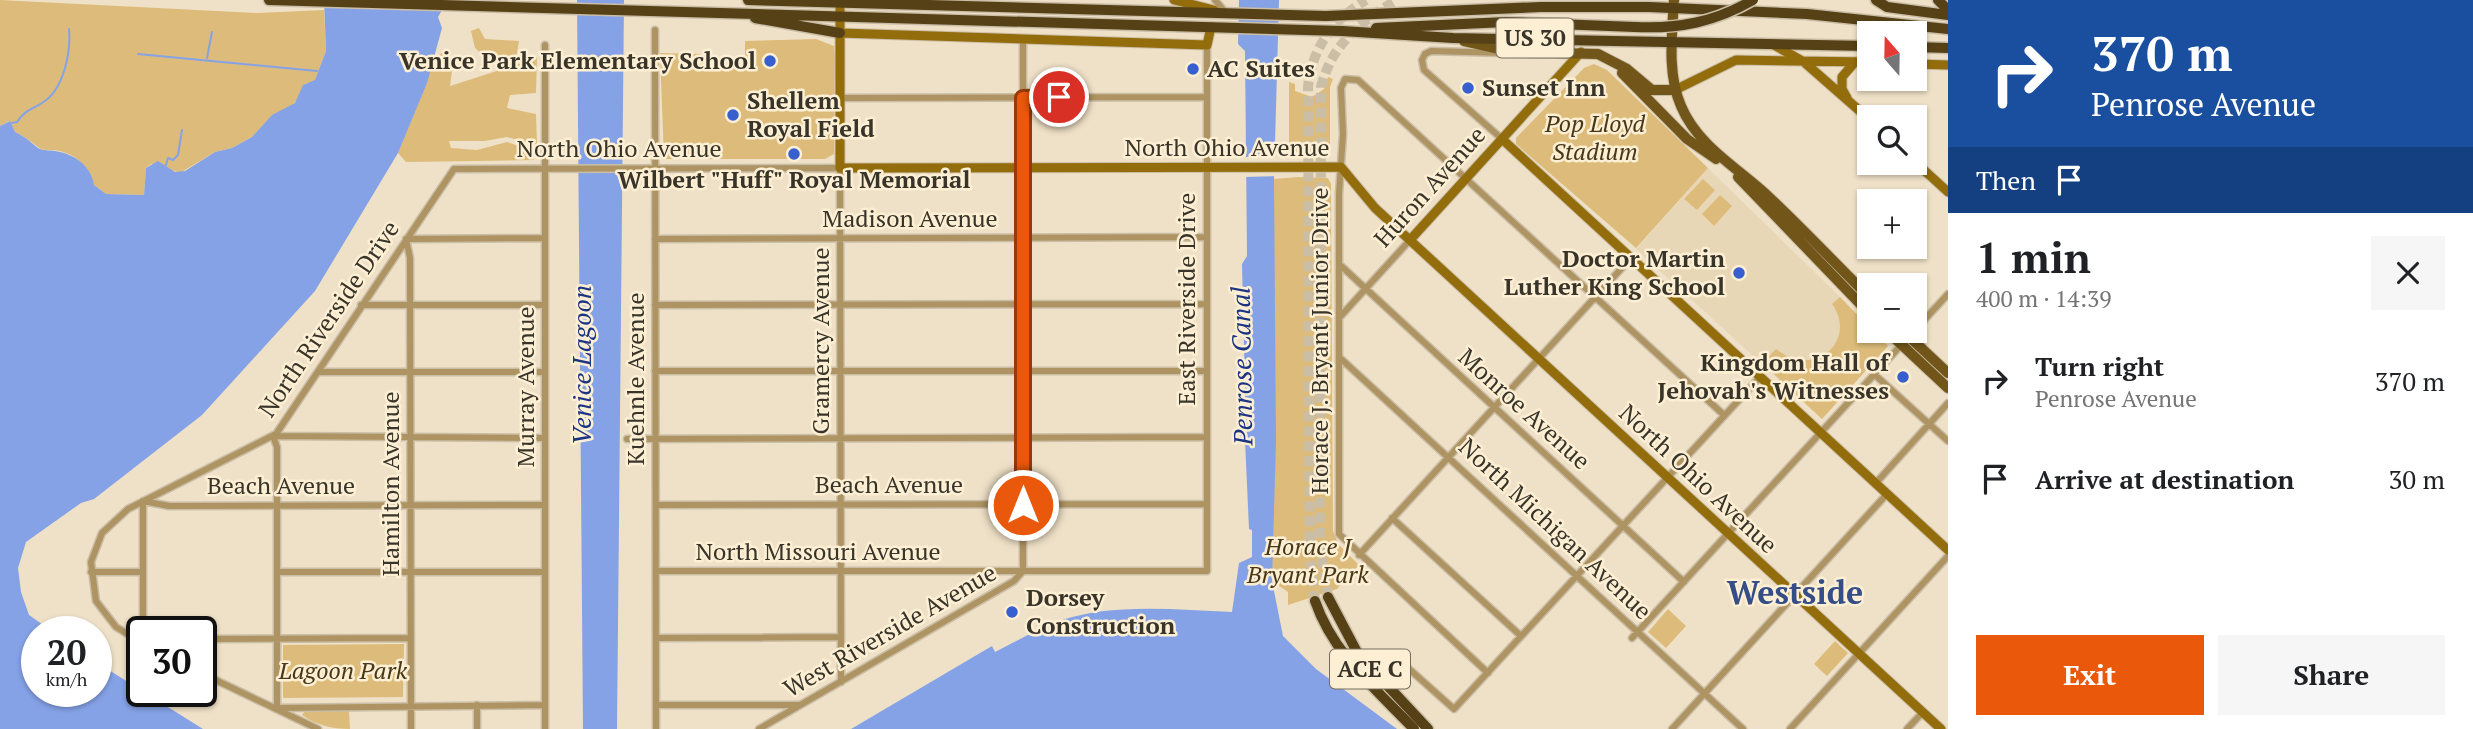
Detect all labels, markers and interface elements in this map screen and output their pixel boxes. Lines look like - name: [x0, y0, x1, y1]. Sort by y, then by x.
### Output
- road number: US 30: [1496, 19, 1574, 58]
- text: 370 m: [2091, 20, 2233, 85]
- north arrow: [1857, 21, 1927, 91]
- map controls: [1857, 21, 1927, 343]
- icon: right: [1976, 28, 2067, 119]
- place label: Venice Park Elementary School: [399, 44, 756, 76]
- place label: AC Suites: [1207, 52, 1315, 84]
- marker: Venice Park Elementary School: [762, 53, 778, 69]
- marker: AC Suites: [1185, 61, 1201, 77]
- pin: [1029, 67, 1089, 127]
- place label: Sunset Inn: [1482, 71, 1606, 103]
- icon: arrive: [1040, 78, 1078, 116]
- marker: Sunset Inn: [1460, 80, 1476, 96]
- text: Penrose Avenue: [2091, 83, 2316, 125]
- place label: Shellem Royal Field: [747, 84, 875, 144]
- button: search: [1857, 105, 1927, 175]
- marker: Shellem Royal Field: [725, 107, 741, 123]
- park label: Pop Lloyd Stadium: [1544, 107, 1646, 167]
- street label: Huron Avenue: [1367, 119, 1492, 253]
- street label: North Ohio Avenue: [1124, 131, 1330, 163]
- street label: North Ohio Avenue: [516, 132, 722, 164]
- marker: Wilbert "Huff" Royal Memorial: [786, 146, 802, 162]
- icon: arrive: [2050, 161, 2088, 199]
- place label: Wilbert "Huff" Royal Memorial: [618, 163, 970, 195]
- text: Then: [1976, 163, 2036, 197]
- street label: Horace J. Bryant Junior Drive: [1303, 187, 1335, 495]
- button: +: [1857, 189, 1927, 259]
- street label: East Riverside Drive: [1170, 193, 1202, 405]
- street label: Madison Avenue: [822, 202, 998, 234]
- street label: North Riverside Drive: [250, 214, 406, 423]
- text: 1 min: [1976, 229, 2091, 285]
- button: close: [2371, 236, 2445, 310]
- place label: Doctor Martin Luther King School: [1504, 242, 1726, 302]
- street label: Gramercy Avenue: [804, 247, 836, 435]
- marker: Doctor Martin Luther King School: [1731, 265, 1747, 281]
- button: −: [1857, 273, 1927, 343]
- text: 400 m · 14:39: [1976, 283, 2111, 314]
- water label: Venice Lagoon: [564, 285, 598, 445]
- water label: Penrose Canal: [1223, 286, 1259, 447]
- street label: Kuehnle Avenue: [619, 293, 651, 465]
- street label: Murray Avenue: [509, 306, 541, 468]
- street label: Monroe Avenue: [1452, 341, 1597, 476]
- place label: Kingdom Hall of Jehovah's Witnesses: [1658, 346, 1891, 406]
- text: Turn right: [2035, 349, 2164, 383]
- icon: right: [1976, 362, 2014, 400]
- text: 370 m: [2375, 364, 2445, 398]
- marker: Kingdom Hall of Jehovah's Witnesses: [1895, 369, 1911, 385]
- text: Penrose Avenue: [2035, 383, 2197, 414]
- street label: Hamilton Avenue: [374, 391, 406, 577]
- street label: North Ohio Avenue: [1613, 397, 1785, 560]
- street label: North Michigan Avenue: [1452, 431, 1659, 626]
- icon: arrive: [1976, 460, 2014, 498]
- text: Arrive at destination: [2035, 462, 2294, 496]
- text: 30 m: [2389, 462, 2445, 496]
- street label: Beach Avenue: [815, 468, 963, 500]
- position arrow: [986, 468, 1060, 542]
- street label: Beach Avenue: [207, 469, 355, 501]
- park label: Horace J Bryant Park: [1246, 530, 1369, 590]
- street label: North Missouri Avenue: [695, 535, 941, 567]
- street label: West Riverside Avenue: [777, 556, 1002, 704]
- district label: Westside: [1727, 571, 1863, 613]
- place label: Dorsey Construction: [1026, 581, 1176, 641]
- marker: Dorsey Construction: [1004, 604, 1020, 620]
- speed limit sign: 30: [126, 616, 217, 707]
- text: 20: [47, 629, 86, 675]
- button: Exit: [1976, 635, 2204, 715]
- button: Share: [2218, 635, 2445, 715]
- road number: ACE C: [1330, 650, 1410, 688]
- park label: Lagoon Park: [278, 654, 408, 686]
- text: km/h: [46, 667, 87, 691]

